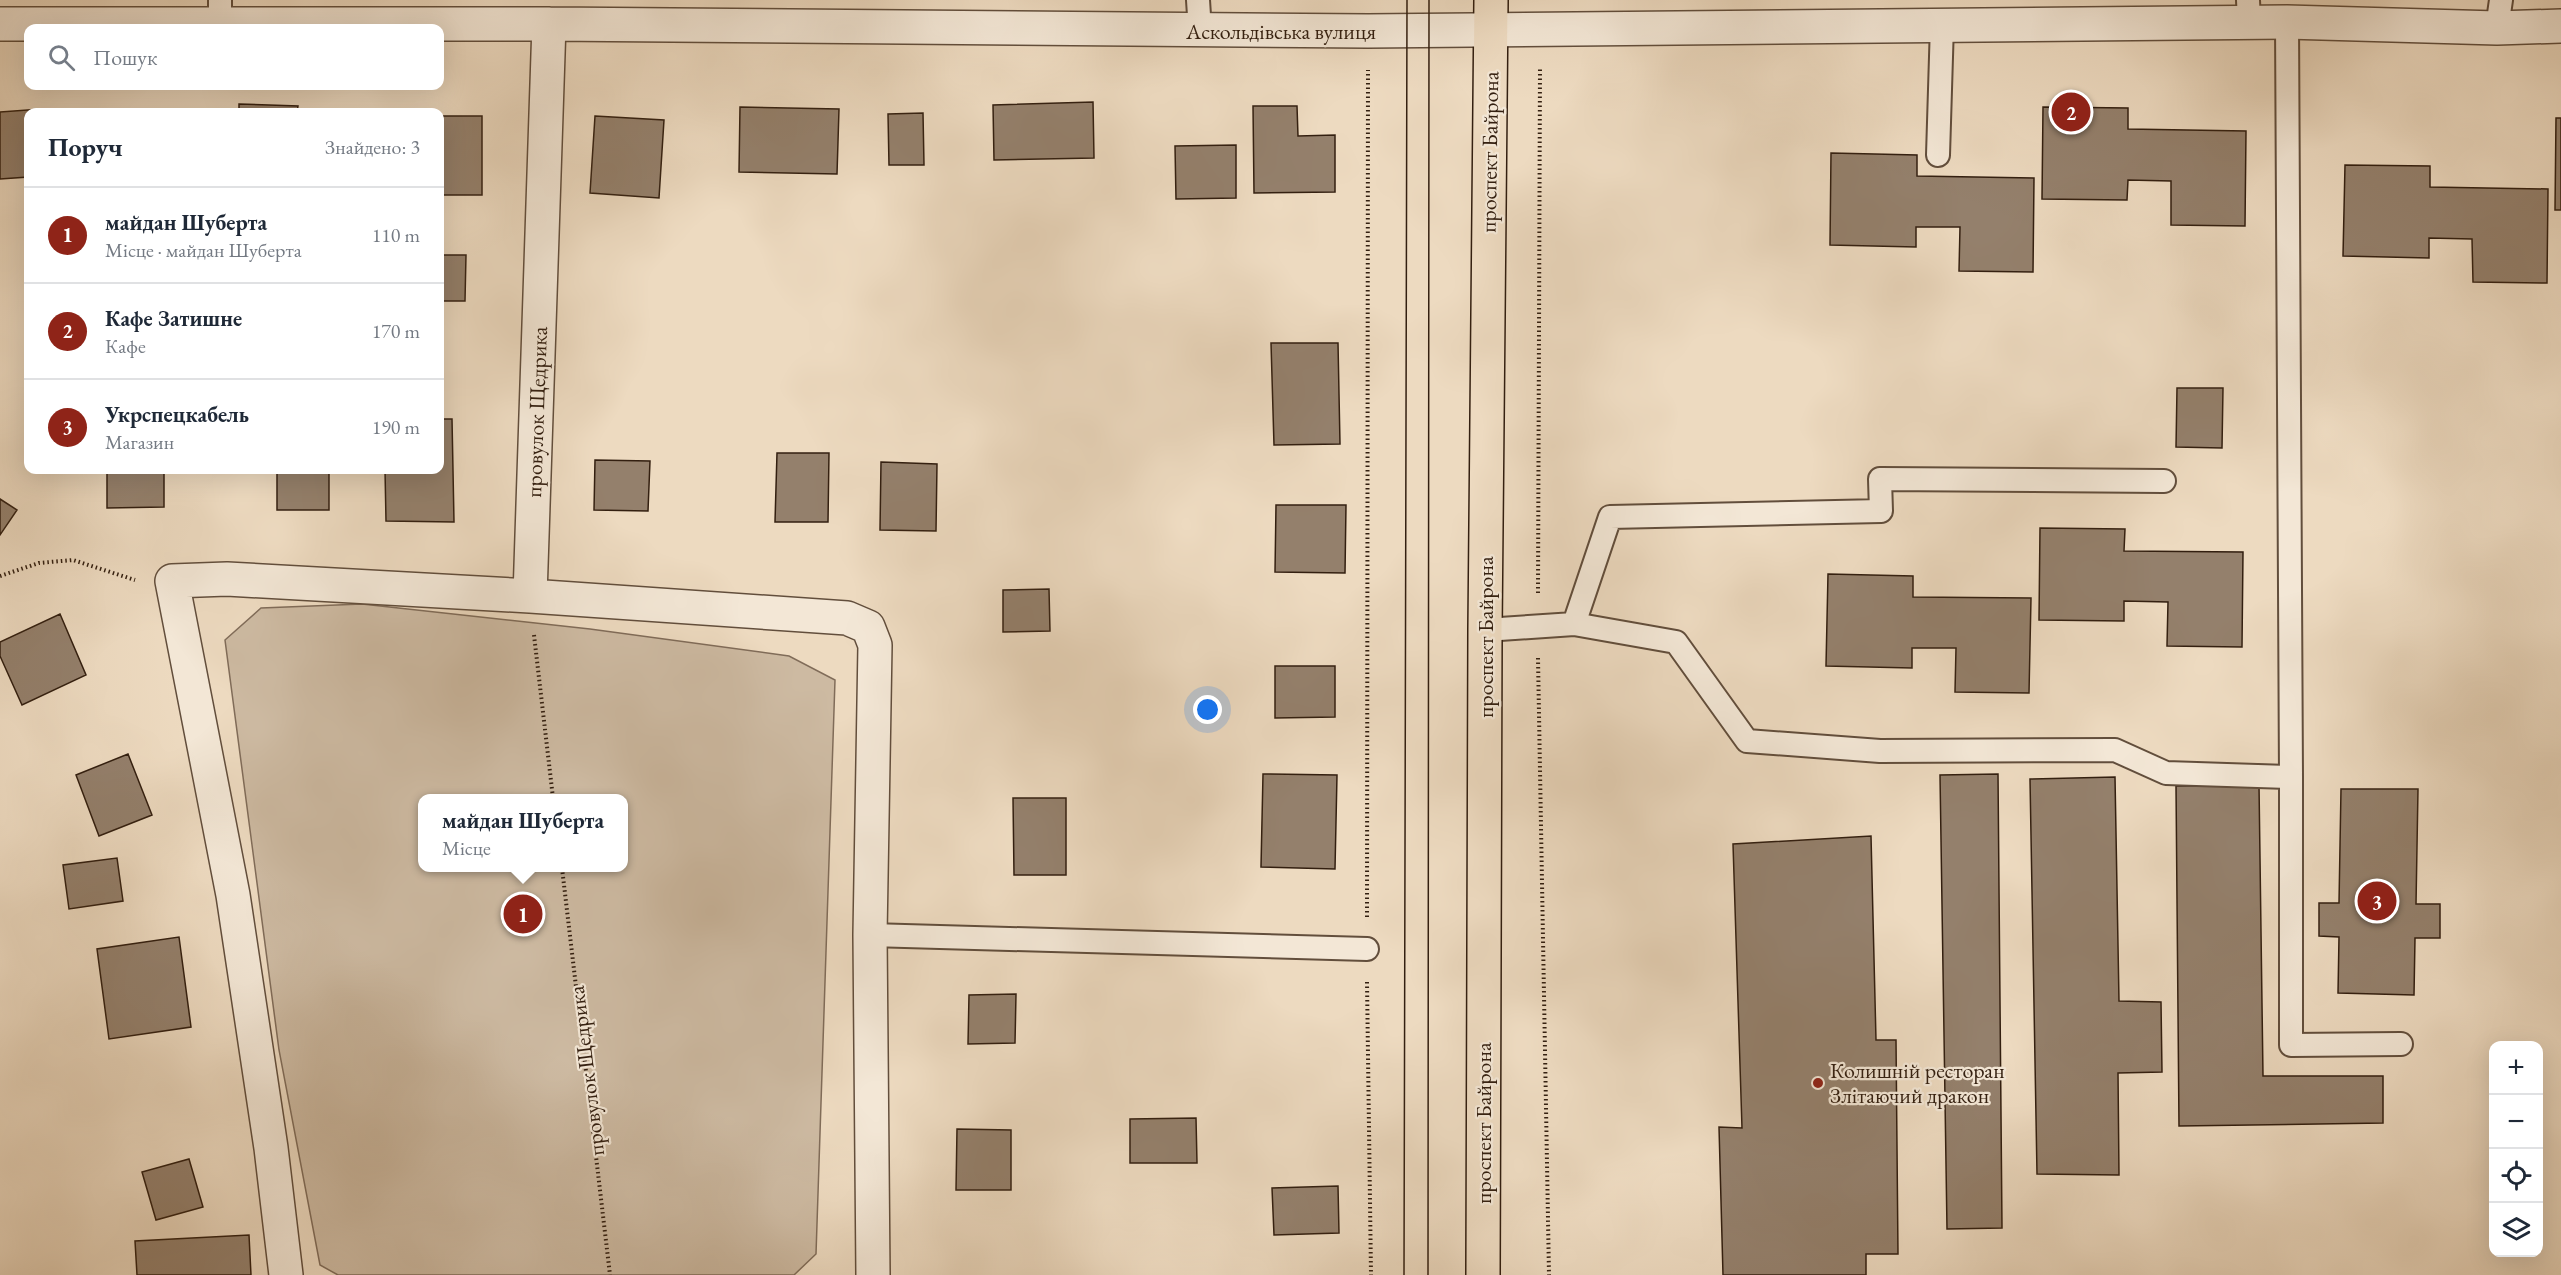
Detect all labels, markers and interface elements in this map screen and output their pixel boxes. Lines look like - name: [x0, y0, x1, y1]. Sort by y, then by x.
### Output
- street label: Аскольдівська вулиця: [1185, 17, 1376, 46]
- search box: [24, 24, 444, 90]
- icon: search: [45, 41, 78, 74]
- text: Пошук: [93, 43, 157, 72]
- street label: проспект Байрона: [1474, 71, 1505, 233]
- pin: 2: [2052, 90, 2090, 134]
- text: Поруч: [48, 130, 123, 164]
- text: Знайдено: 3: [325, 134, 420, 160]
- text: майдан Шуберта: [105, 208, 267, 237]
- text: 1: [62, 222, 73, 248]
- text: 110 m: [372, 222, 420, 248]
- text: Місце · майдан Шуберта: [105, 237, 302, 263]
- text: Кафе Затишне: [105, 304, 242, 333]
- text: 2: [62, 318, 73, 344]
- text: 170 m: [372, 318, 420, 344]
- street label: провулок Щедрика: [519, 326, 554, 498]
- text: Кафе: [105, 333, 146, 359]
- text: Укрспецкабель: [105, 400, 249, 429]
- text: 3: [62, 414, 73, 440]
- text: 190 m: [372, 414, 420, 440]
- text: Магазин: [105, 429, 174, 455]
- street label: проспект Байрона: [1471, 556, 1500, 718]
- your location: [1193, 695, 1222, 724]
- popup: [418, 794, 628, 872]
- text: майдан Шуберта: [442, 806, 604, 835]
- text: Місце: [442, 835, 491, 861]
- pin: 3: [2358, 878, 2396, 924]
- pin: 1: [504, 892, 542, 936]
- street label: провулок Щедрика: [562, 984, 611, 1158]
- map controls: [2489, 1041, 2543, 1257]
- button: +: [2489, 1041, 2543, 1095]
- street label: проспект Байрона: [1469, 1042, 1498, 1204]
- place label: Колишній ресторан Злітаючий дракон: [1830, 1056, 2005, 1110]
- marker: Колишній ресторан Злітаючий дракон: [1811, 1076, 1825, 1090]
- button: −: [2489, 1095, 2543, 1149]
- button: locate: [2489, 1149, 2543, 1203]
- button: layers: [2489, 1203, 2543, 1257]

